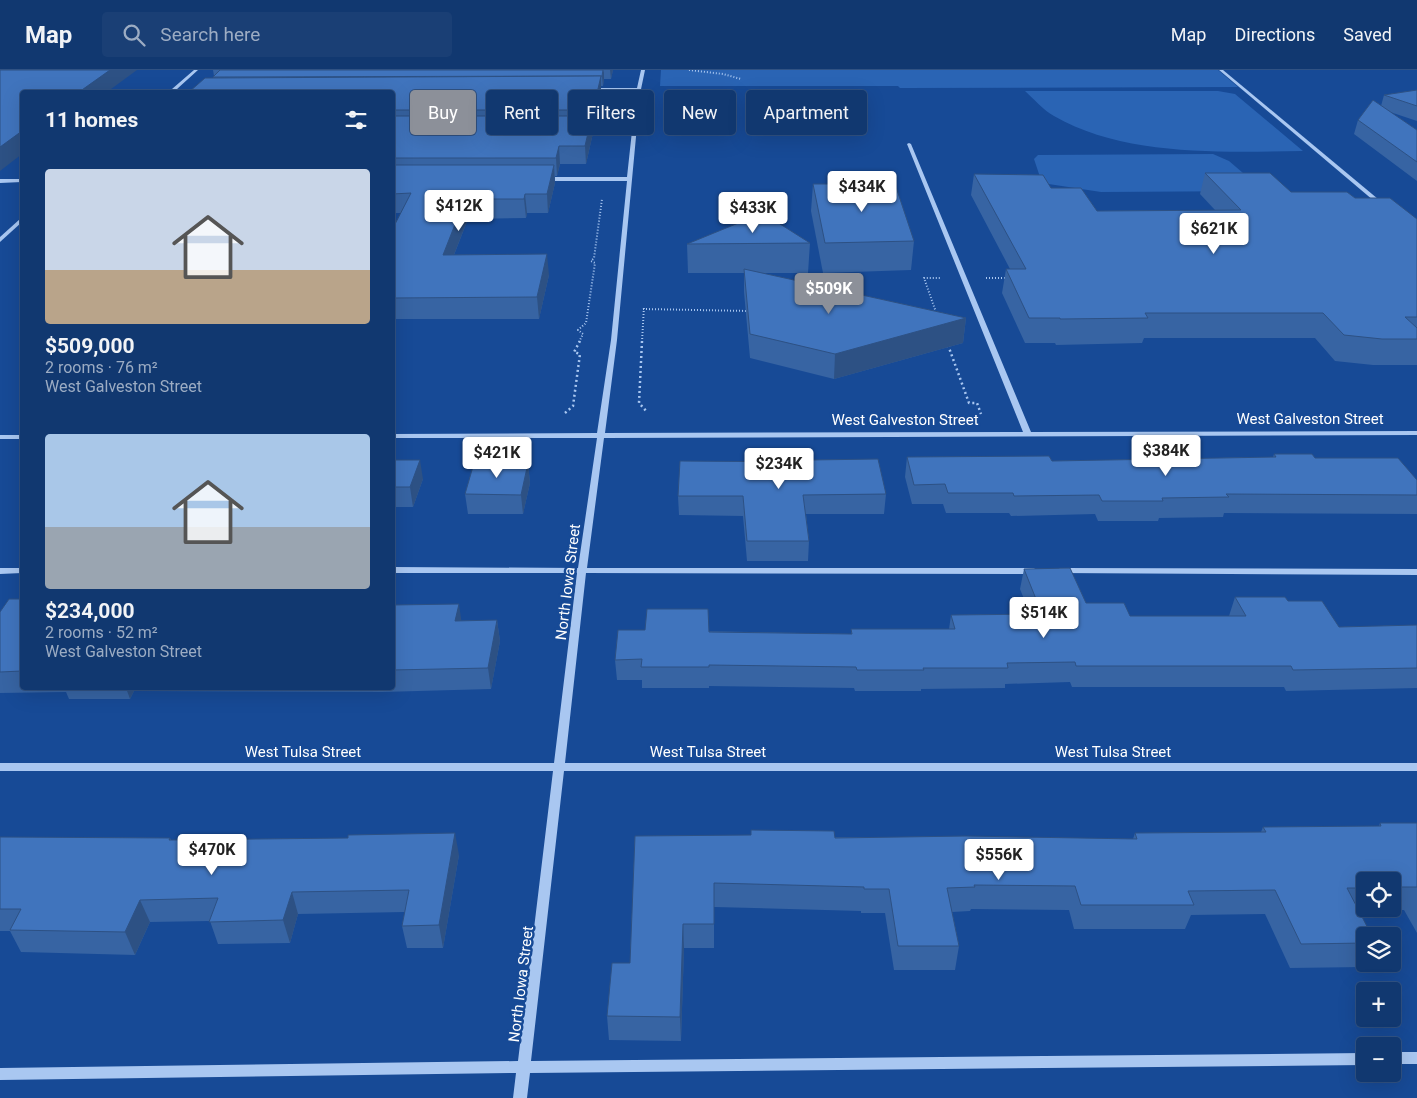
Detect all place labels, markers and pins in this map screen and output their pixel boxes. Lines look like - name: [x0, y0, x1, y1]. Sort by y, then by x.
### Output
- pin: $434K: [827, 170, 897, 213]
- pin: $412K: [424, 190, 494, 232]
- pin: $433K: [718, 191, 788, 234]
- pin: $621K: [1179, 212, 1249, 255]
- pin: $509K: [794, 272, 864, 315]
- pin: $384K: [1131, 434, 1201, 477]
- pin: $421K: [462, 436, 532, 479]
- pin: $234K: [744, 448, 814, 490]
- pin: $514K: [1009, 596, 1079, 639]
- pin: $470K: [177, 834, 247, 876]
- pin: $556K: [964, 838, 1034, 881]

